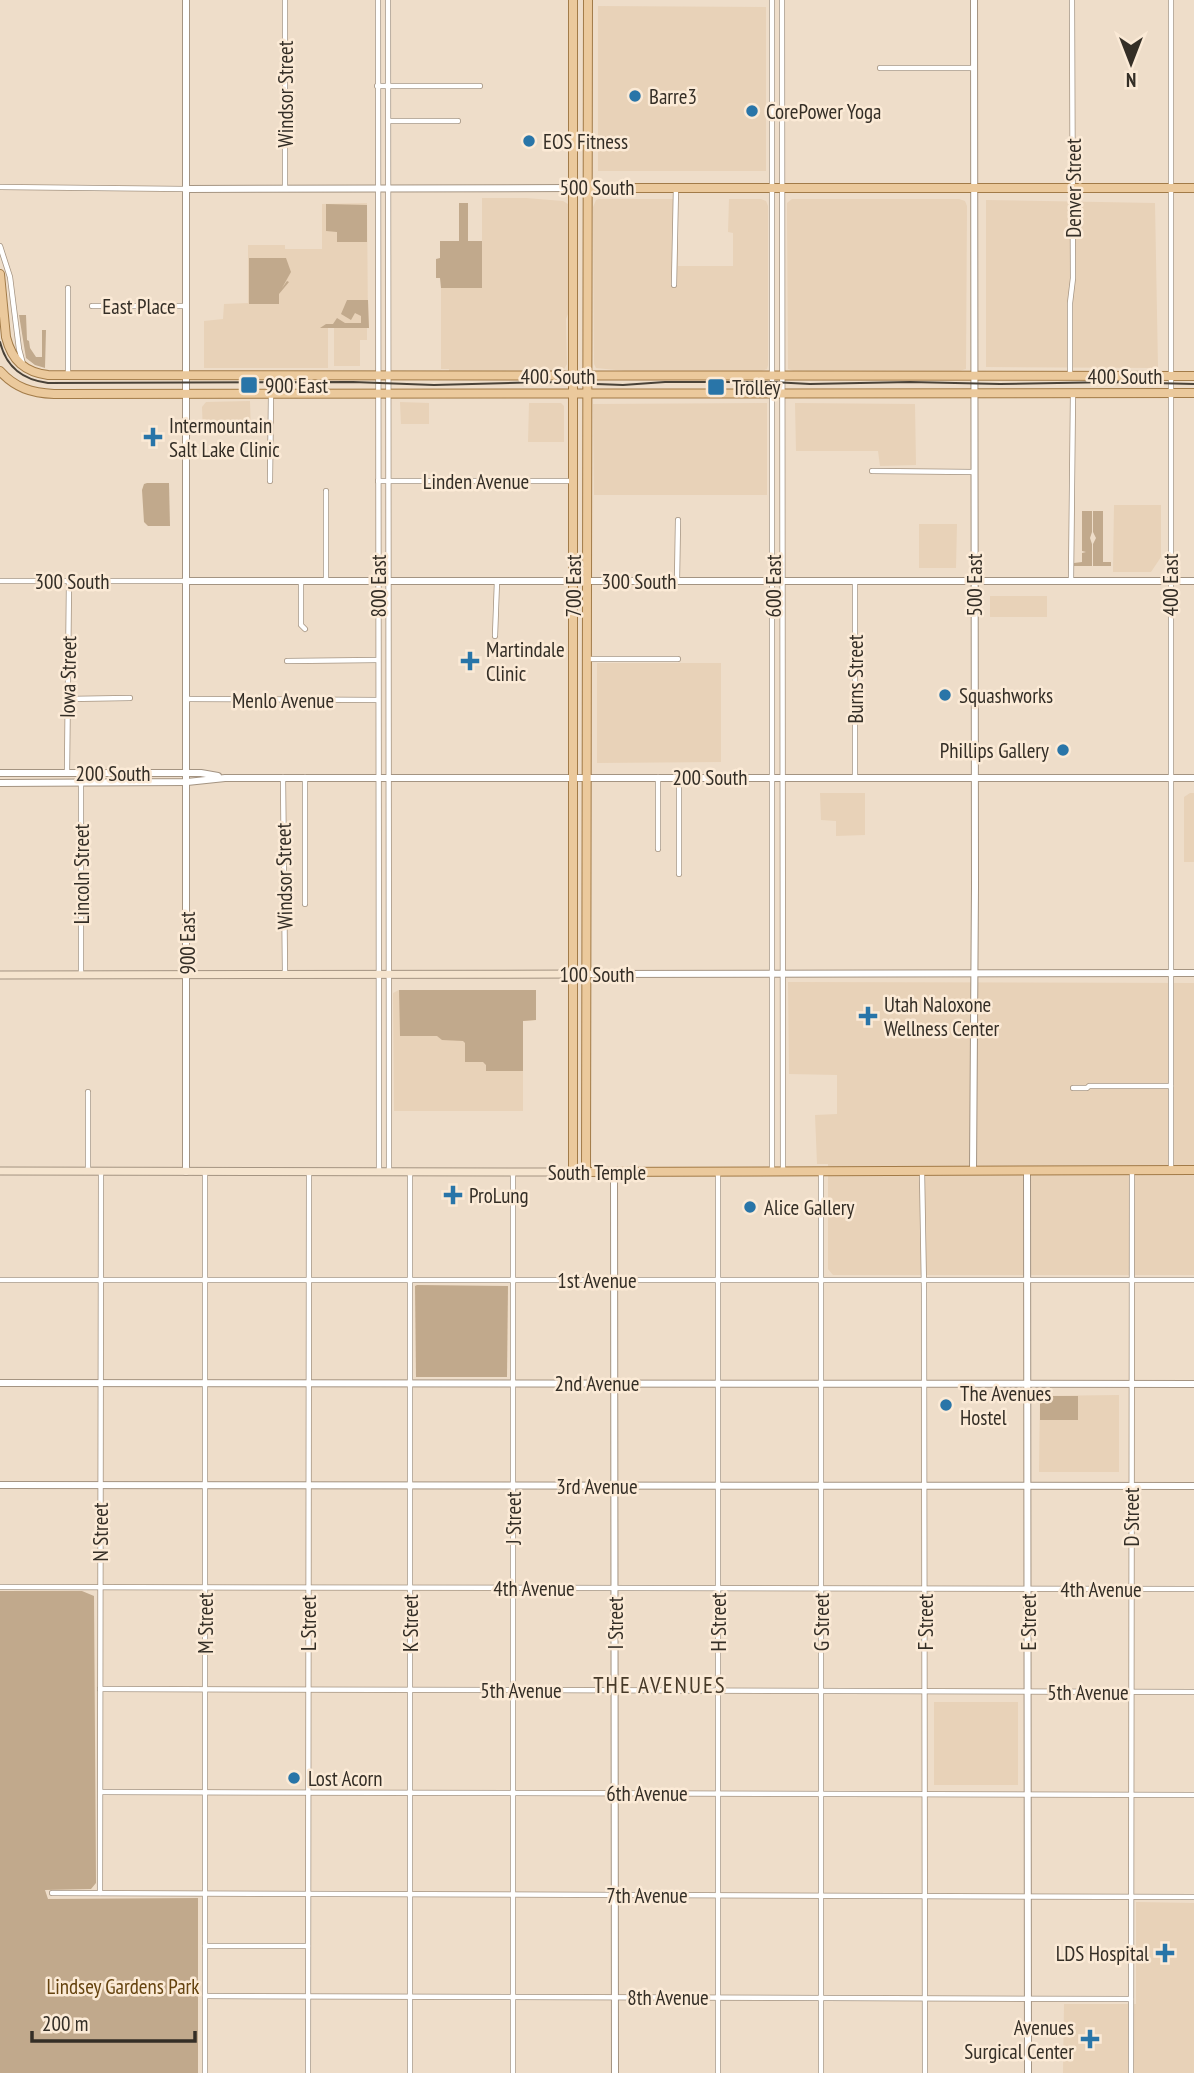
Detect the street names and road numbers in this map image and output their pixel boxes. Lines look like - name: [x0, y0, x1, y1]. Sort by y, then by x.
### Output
- street label: Windsor Street: [272, 40, 299, 147]
- street label: Denver Street: [1060, 138, 1087, 238]
- street label: 500 South: [560, 174, 635, 201]
- street label: East Place: [102, 293, 176, 320]
- street label: 400 South: [521, 363, 596, 390]
- street label: 400 South: [1088, 363, 1163, 390]
- street label: Linden Avenue: [423, 468, 529, 495]
- street label: 500 East: [961, 553, 988, 617]
- street label: 400 East: [1157, 553, 1184, 617]
- street label: 800 East: [365, 554, 392, 618]
- street label: 700 East: [560, 554, 587, 618]
- street label: 600 East: [760, 554, 787, 618]
- street label: 300 South: [35, 568, 110, 595]
- street label: 300 South: [602, 568, 677, 595]
- street label: Burns Street: [842, 634, 869, 724]
- street label: Iowa Street: [54, 635, 82, 718]
- street label: Menlo Avenue: [232, 687, 334, 714]
- street label: 200 South: [76, 760, 151, 787]
- street label: 200 South: [673, 764, 748, 791]
- street label: Windsor Street: [270, 822, 298, 930]
- street label: Lincoln Street: [68, 823, 95, 924]
- street label: 900 East: [174, 911, 201, 975]
- street label: 100 South: [560, 961, 635, 988]
- street label: South Temple: [548, 1159, 646, 1186]
- street label: 1st Avenue: [557, 1267, 637, 1294]
- street label: 2nd Avenue: [555, 1370, 639, 1397]
- street label: 3rd Avenue: [556, 1473, 638, 1500]
- street label: D Street: [1118, 1487, 1145, 1546]
- street label: J Street: [500, 1491, 527, 1545]
- street label: N Street: [87, 1502, 114, 1562]
- street label: 4th Avenue: [493, 1575, 575, 1602]
- street label: 4th Avenue: [1060, 1576, 1142, 1603]
- street label: M Street: [192, 1592, 219, 1654]
- street label: H Street: [705, 1592, 732, 1652]
- street label: G Street: [808, 1593, 835, 1651]
- street label: F Street: [912, 1593, 939, 1650]
- street label: E Street: [1015, 1593, 1042, 1650]
- street label: K Street: [397, 1594, 424, 1652]
- street label: L Street: [295, 1595, 322, 1651]
- street label: I Street: [602, 1596, 629, 1649]
- street label: 5th Avenue: [480, 1677, 562, 1704]
- street label: 5th Avenue: [1047, 1679, 1129, 1706]
- street label: 6th Avenue: [606, 1780, 688, 1807]
- street label: 7th Avenue: [606, 1882, 688, 1909]
- street label: 8th Avenue: [627, 1984, 709, 2011]

